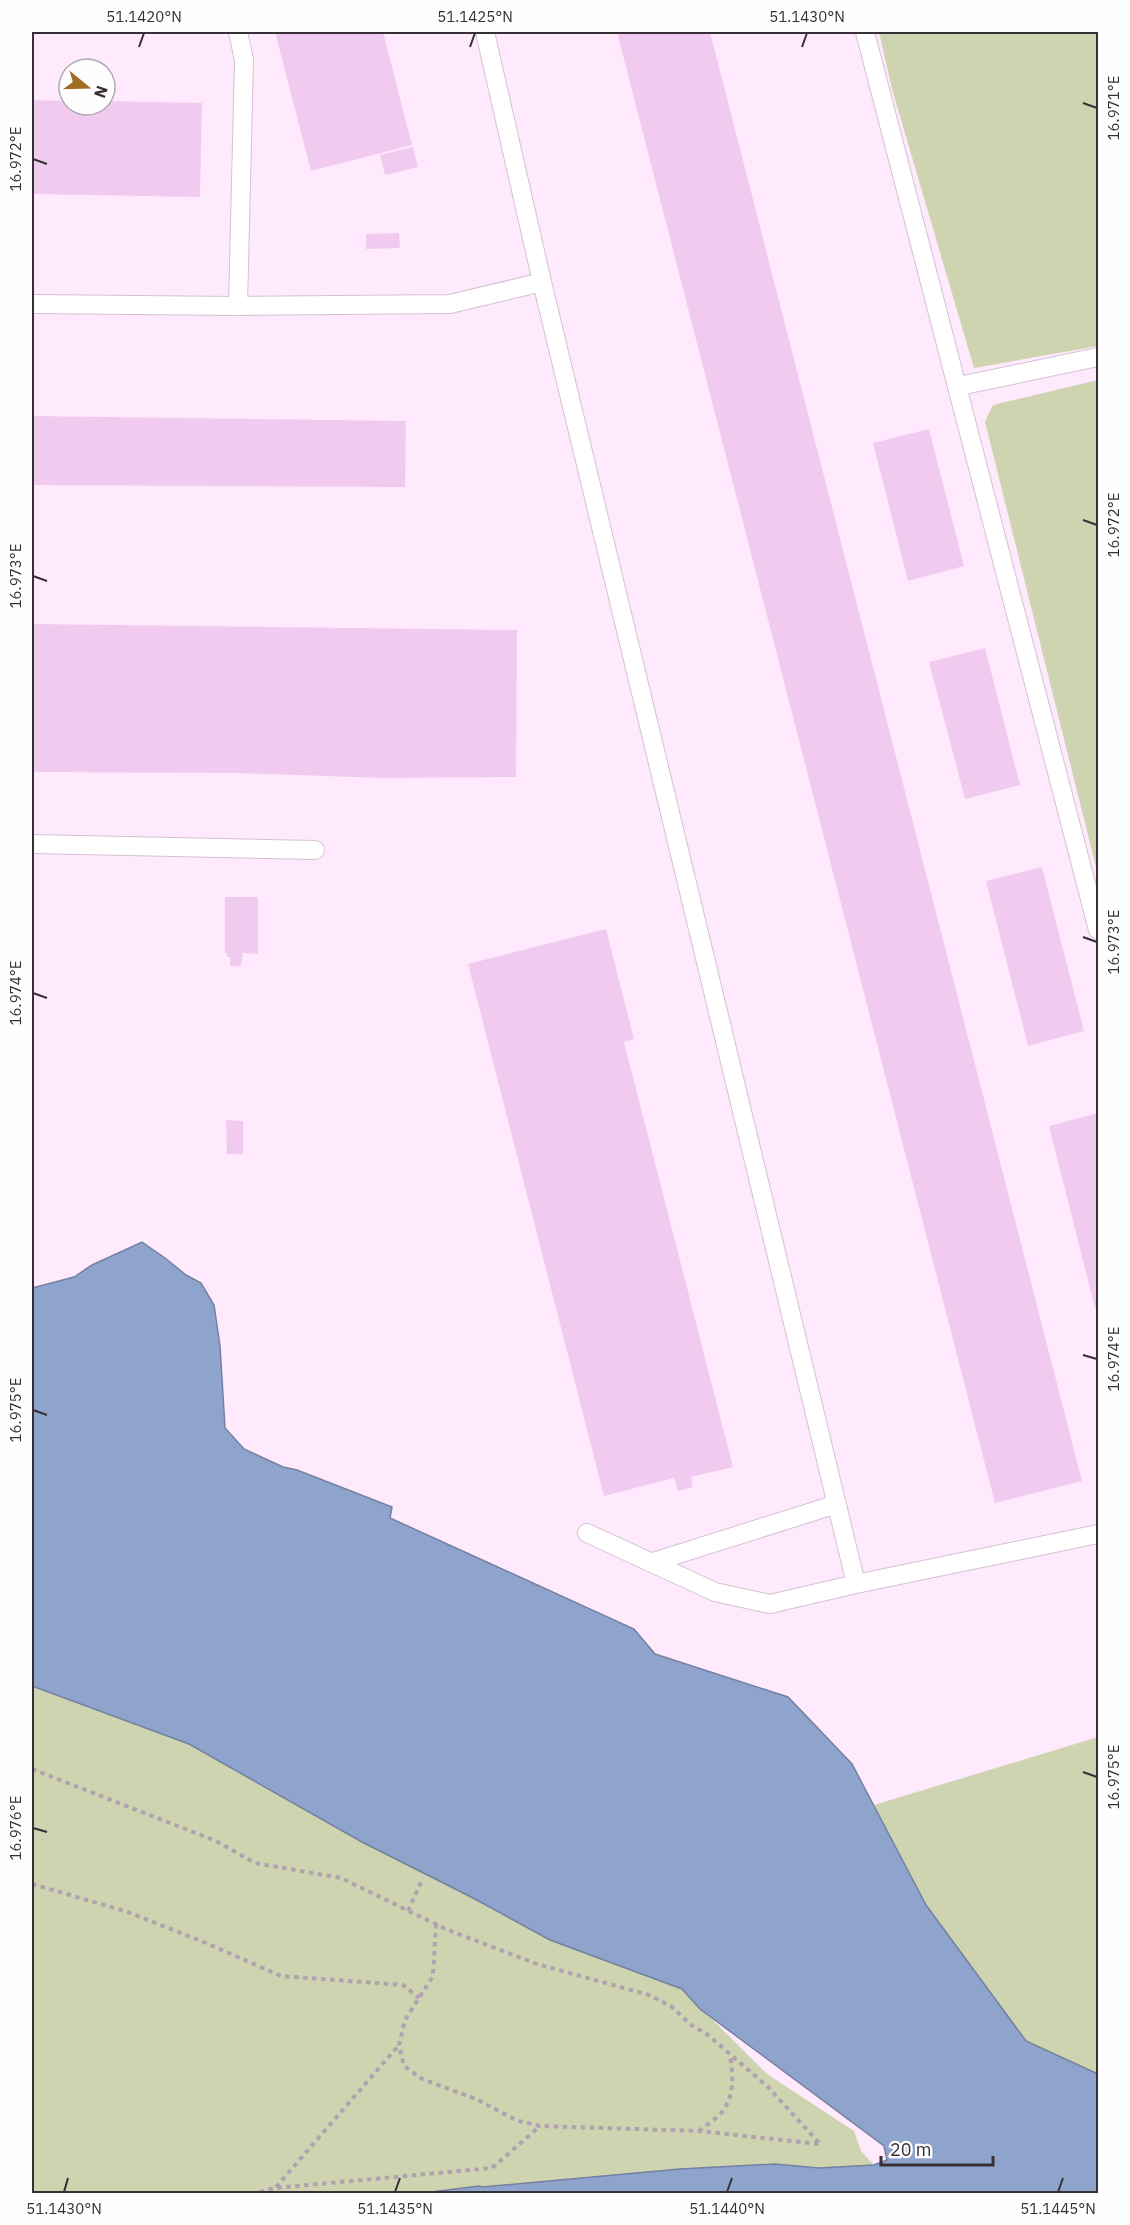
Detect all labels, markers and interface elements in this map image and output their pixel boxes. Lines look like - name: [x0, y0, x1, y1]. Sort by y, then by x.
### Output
- text: 51.1420°N: [106, 7, 182, 26]
- text: 51.1425°N: [437, 7, 513, 26]
- text: 51.1430°N: [769, 7, 845, 26]
- north arrow: [57, 57, 117, 117]
- text: 16.971°E: [1104, 76, 1123, 140]
- text: N: [90, 83, 113, 101]
- text: 16.972°E: [6, 127, 25, 191]
- text: 16.972°E: [1104, 493, 1123, 557]
- text: 16.973°E: [6, 544, 25, 608]
- text: 16.973°E: [1104, 910, 1123, 974]
- text: 16.974°E: [6, 961, 25, 1025]
- text: 16.974°E: [1104, 1327, 1123, 1391]
- text: 16.975°E: [6, 1378, 25, 1442]
- text: 16.975°E: [1104, 1745, 1123, 1809]
- text: 16.976°E: [6, 1796, 25, 1860]
- scale bar: [881, 2129, 994, 2167]
- text: 20 m: [890, 2138, 932, 2161]
- text: 51.1430°N: [26, 2199, 102, 2218]
- text: 51.1435°N: [357, 2199, 433, 2218]
- text: 51.1440°N: [689, 2199, 765, 2218]
- text: 51.1445°N: [1020, 2199, 1096, 2218]

